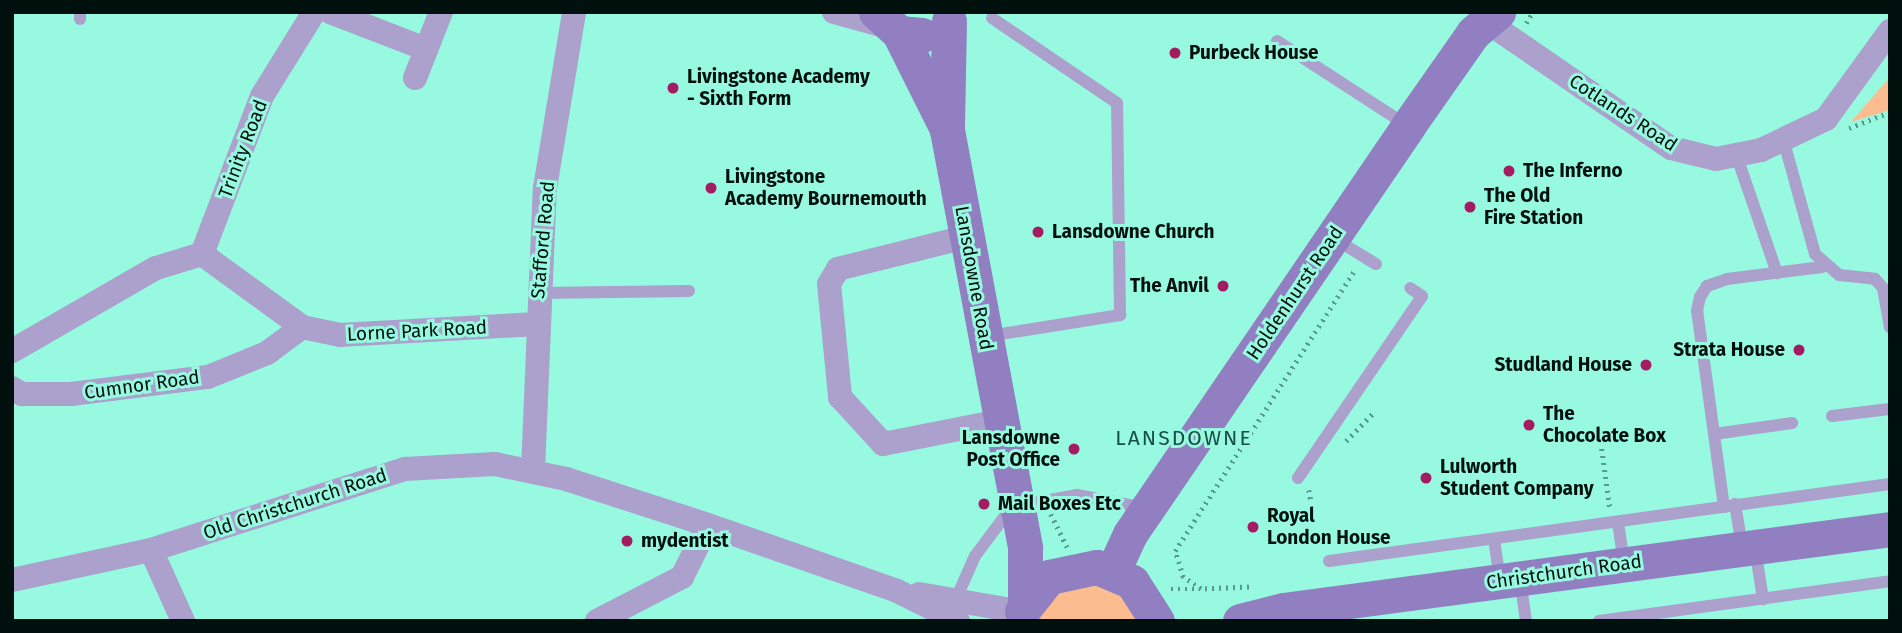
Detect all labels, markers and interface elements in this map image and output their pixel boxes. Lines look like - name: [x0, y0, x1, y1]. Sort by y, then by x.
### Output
- place label: Purbeck House: [1189, 42, 1319, 64]
- marker: Purbeck House: [1167, 45, 1183, 61]
- place label: Livingstone Academy - Sixth Form: [687, 66, 870, 110]
- street label: Cotlands Road: [1565, 70, 1681, 156]
- marker: Livingstone Academy - Sixth Form: [665, 80, 681, 96]
- street label: Trinity Road: [214, 97, 272, 201]
- place label: The Inferno: [1523, 160, 1622, 182]
- marker: The Inferno: [1501, 163, 1517, 179]
- place label: Livingstone Academy Bournemouth: [725, 166, 927, 210]
- street label: Stafford Road: [526, 180, 560, 300]
- marker: Livingstone Academy Bournemouth: [703, 180, 719, 196]
- place label: The Old Fire Station: [1484, 185, 1583, 229]
- marker: The Old Fire Station: [1462, 199, 1478, 215]
- street label: Lansdowne Road: [950, 204, 998, 352]
- place label: Lansdowne Church: [1052, 221, 1214, 243]
- street label: Holdenhurst Road: [1242, 222, 1348, 364]
- marker: Lansdowne Church: [1030, 224, 1046, 240]
- place label: The Anvil: [1130, 275, 1209, 297]
- marker: The Anvil: [1215, 278, 1231, 294]
- street label: Lorne Park Road: [346, 316, 488, 346]
- place label: Strata House: [1673, 339, 1785, 361]
- marker: Strata House: [1791, 342, 1807, 358]
- place label: Studland House: [1494, 354, 1632, 376]
- marker: Studland House: [1638, 357, 1654, 373]
- street label: Cumnor Road: [83, 366, 201, 404]
- place label: The Chocolate Box: [1543, 403, 1666, 447]
- marker: The Chocolate Box: [1521, 417, 1537, 433]
- district label: LANSDOWNE: [1116, 425, 1252, 451]
- place label: Lansdowne Post Office: [962, 427, 1060, 471]
- marker: Lansdowne Post Office: [1066, 441, 1082, 457]
- place label: Lulworth Student Company: [1440, 456, 1594, 500]
- street label: Old Christchurch Road: [200, 464, 390, 544]
- marker: Lulworth Student Company: [1418, 470, 1434, 486]
- place label: Mail Boxes Etc: [998, 493, 1121, 515]
- marker: Mail Boxes Etc: [976, 496, 992, 512]
- place label: Royal London House: [1267, 505, 1391, 549]
- marker: Royal London House: [1245, 519, 1261, 535]
- place label: mydentist: [641, 530, 729, 552]
- marker: mydentist: [619, 533, 635, 549]
- street label: Christchurch Road: [1485, 550, 1643, 594]

